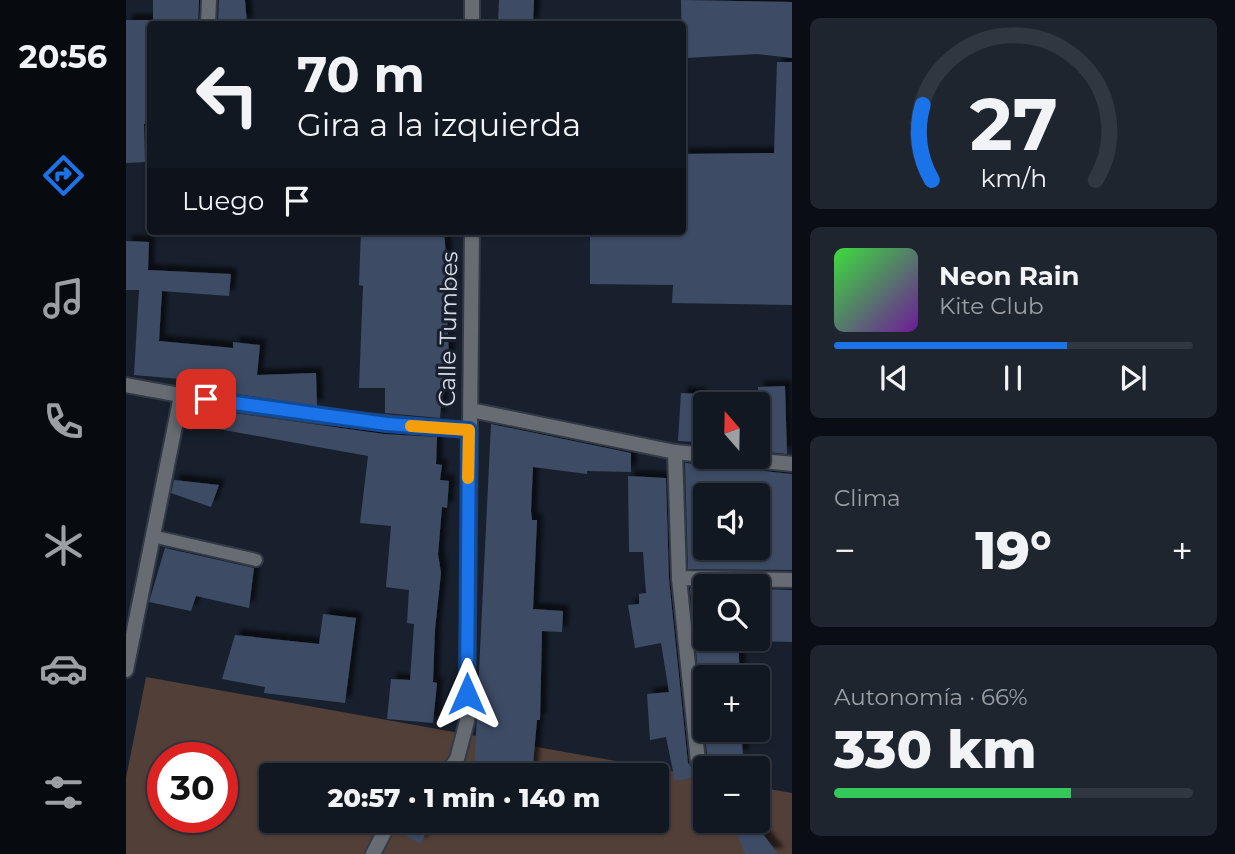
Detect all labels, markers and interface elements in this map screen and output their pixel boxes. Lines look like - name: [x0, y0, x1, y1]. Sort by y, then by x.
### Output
- text: 20:56: [19, 37, 107, 76]
- text: 70 m: [297, 45, 425, 104]
- icon: left: [182, 49, 273, 140]
- text: 27: [969, 80, 1058, 168]
- text: Gira a la izquierda: [297, 105, 581, 144]
- icon: directions: [39, 151, 88, 200]
- text: km/h: [980, 162, 1047, 192]
- icon: arrive: [278, 182, 316, 220]
- text: Luego: [182, 185, 264, 217]
- street label: Calle Tumbes: [433, 251, 463, 407]
- text: Neon Rain: [939, 260, 1080, 292]
- icon: music: [39, 274, 88, 323]
- text: Kite Club: [939, 292, 1044, 320]
- icon: previous: [875, 359, 913, 397]
- icon: pause: [994, 359, 1032, 397]
- icon: next: [1114, 359, 1152, 397]
- pin: [176, 369, 236, 429]
- icon: arrive: [187, 380, 225, 418]
- north arrow: [693, 392, 770, 469]
- map controls: [693, 392, 770, 833]
- icon: phone: [39, 397, 88, 446]
- button: sound: [693, 483, 770, 560]
- text: Clima: [834, 484, 901, 512]
- text: 19°: [975, 519, 1052, 582]
- icon: climate: [39, 521, 88, 570]
- text: −: [834, 527, 856, 574]
- text: +: [1171, 527, 1193, 574]
- button: search: [693, 574, 770, 651]
- icon: car: [39, 644, 88, 693]
- position arrow: [430, 657, 504, 731]
- button: +: [693, 665, 770, 742]
- text: Autonomía · 66%: [834, 683, 1028, 711]
- text: 330 km: [834, 718, 1037, 781]
- speed limit sign: 30: [147, 742, 238, 833]
- button: −: [693, 756, 770, 833]
- icon: filters: [39, 768, 88, 817]
- text: 20:57 · 1 min · 140 m: [328, 782, 600, 814]

